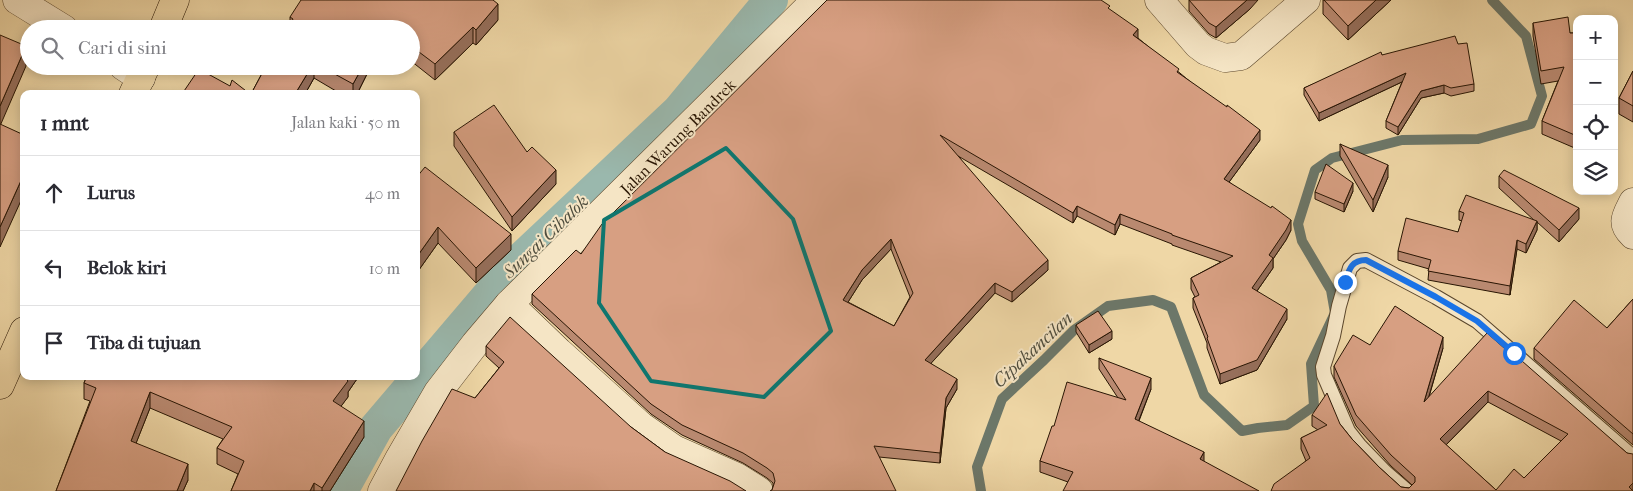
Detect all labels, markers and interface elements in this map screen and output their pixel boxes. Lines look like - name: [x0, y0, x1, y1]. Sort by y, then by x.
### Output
- map controls: [1573, 15, 1618, 195]
- button: +: [1573, 15, 1618, 60]
- search box: [20, 20, 420, 75]
- icon: search: [38, 34, 66, 62]
- text: Cari di sini: [78, 37, 167, 59]
- button: −: [1573, 60, 1618, 105]
- street label: Jalan Warung Bandrek: [615, 75, 740, 200]
- button: locate: [1573, 105, 1618, 150]
- text: 1 mnt: [40, 111, 89, 135]
- text: Jalan kaki · 50 m: [291, 113, 400, 132]
- button: layers: [1573, 150, 1618, 195]
- icon: ahead: [40, 179, 68, 207]
- text: Lurus: [87, 182, 135, 204]
- text: 40 m: [365, 184, 400, 203]
- water label: Sungai Cibalok: [498, 191, 593, 284]
- icon: left: [40, 254, 68, 282]
- text: Belok kiri: [87, 257, 166, 279]
- text: 10 m: [369, 259, 400, 278]
- route end: [1334, 271, 1357, 294]
- water label: Cipakancilan: [989, 308, 1077, 392]
- icon: arrive: [40, 329, 68, 357]
- text: Tiba di tujuan: [87, 332, 201, 354]
- route start: [1503, 342, 1526, 365]

